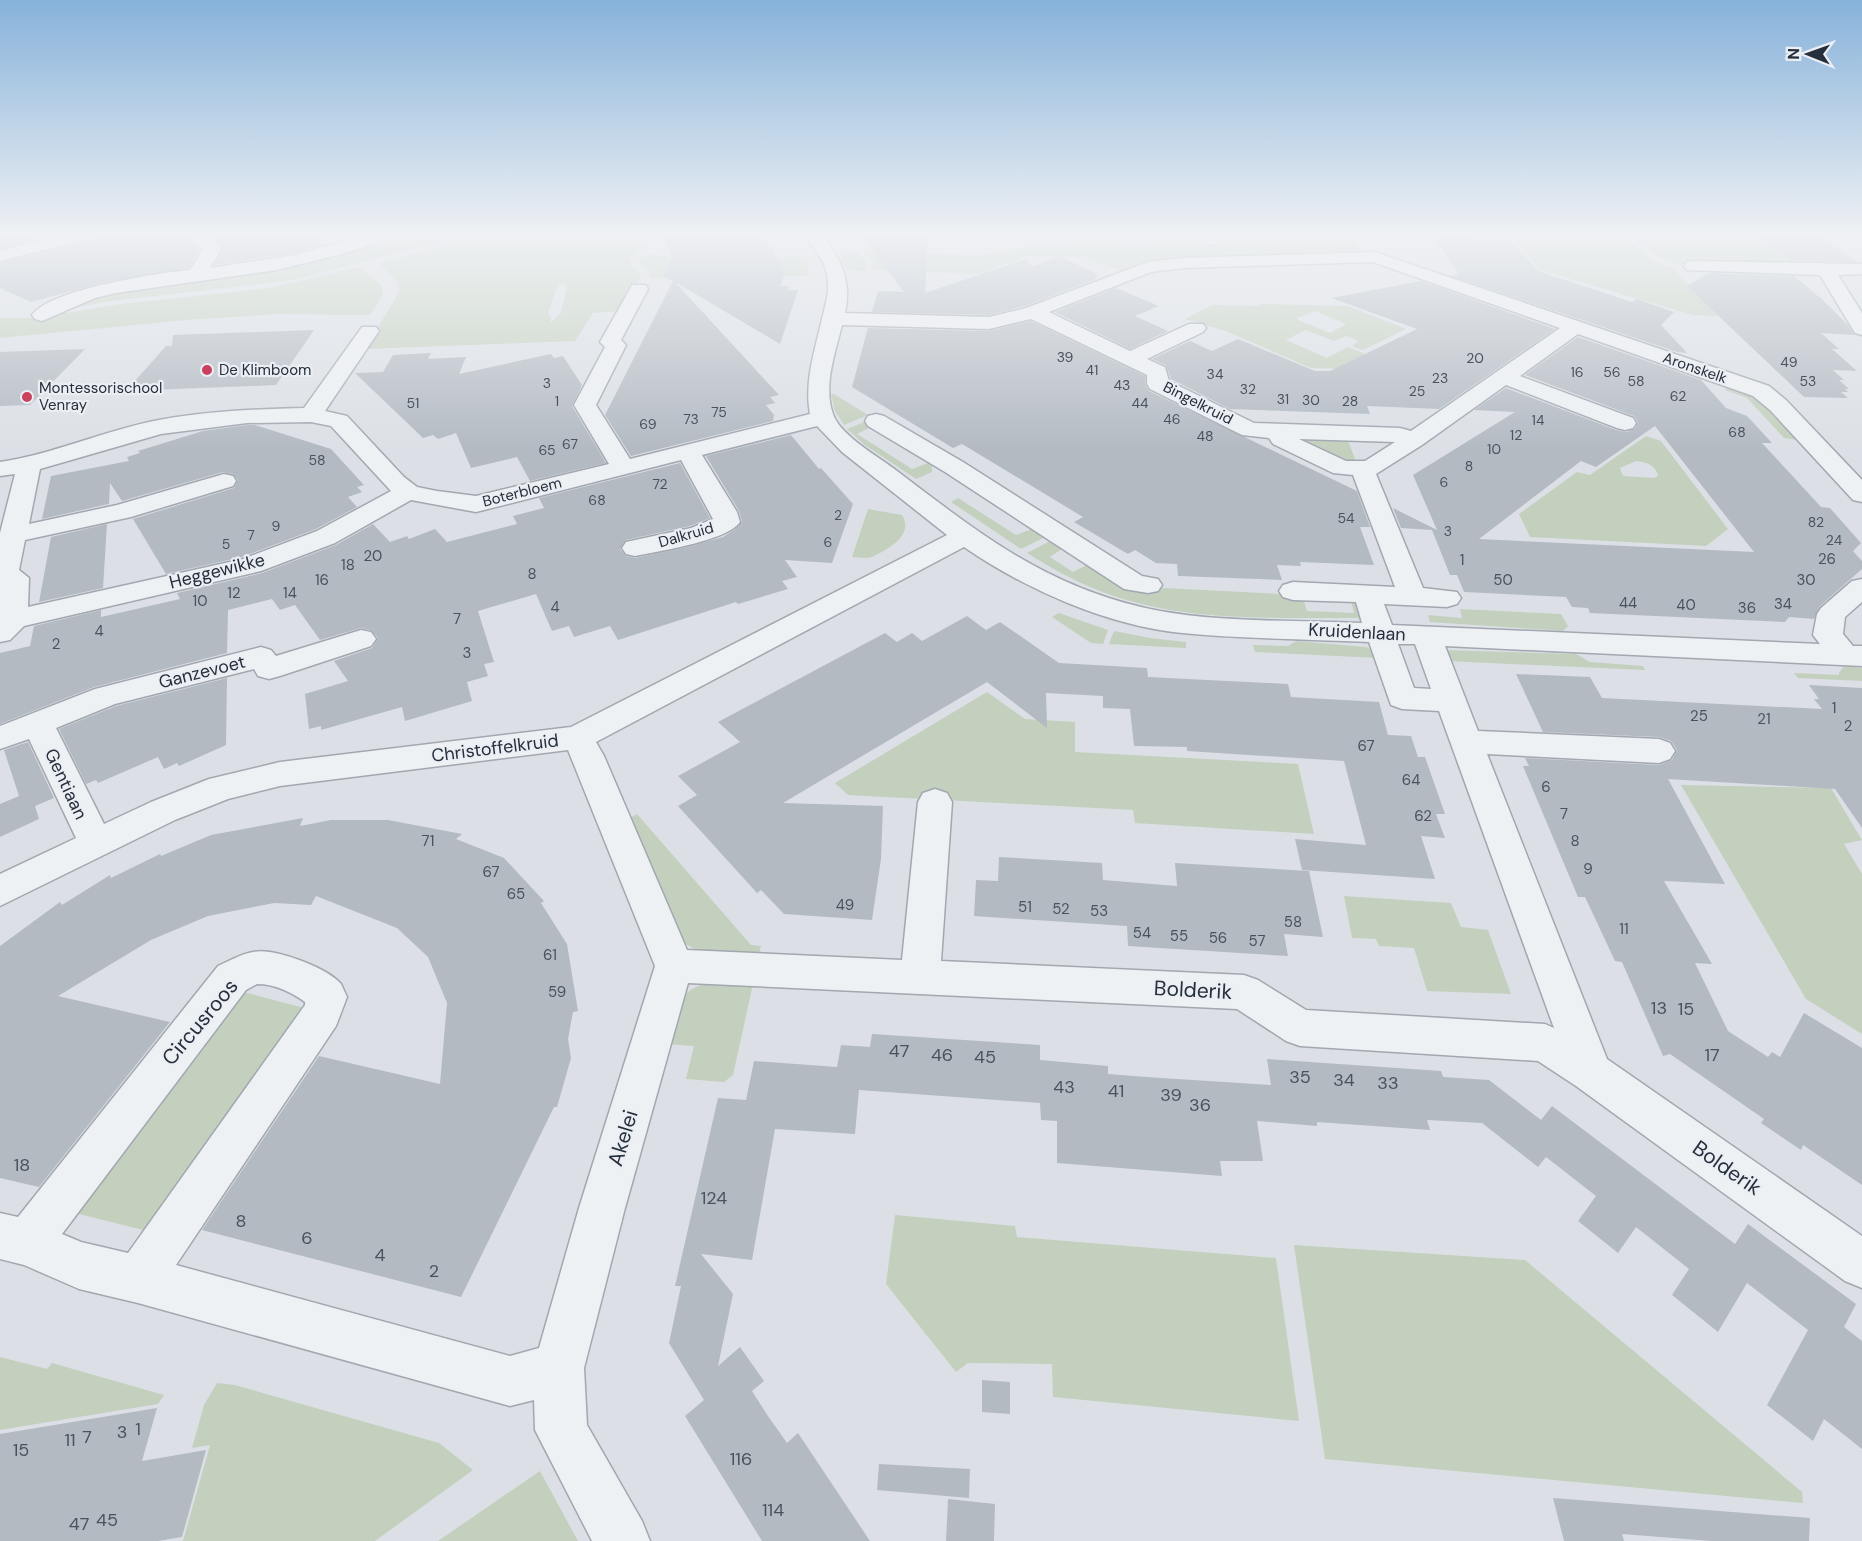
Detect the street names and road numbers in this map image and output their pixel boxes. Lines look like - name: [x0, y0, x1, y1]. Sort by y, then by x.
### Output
- street label: Aronskelk: [1660, 348, 1730, 388]
- street label: Bingelkruid: [1160, 377, 1236, 429]
- street label: Boterbloem: [480, 473, 564, 511]
- street label: Dalkruid: [656, 518, 716, 552]
- street label: Heggewikke: [167, 548, 267, 594]
- street label: Kruidenlaan: [1308, 617, 1406, 647]
- street label: Ganzevoet: [156, 650, 248, 694]
- street label: Christoffelkruid: [430, 728, 560, 768]
- street label: Gentiaan: [39, 745, 93, 823]
- street label: Circusroos: [156, 973, 244, 1071]
- street label: Bolderik: [1153, 974, 1233, 1006]
- street label: Akelei: [601, 1106, 645, 1170]
- street label: Bolderik: [1687, 1134, 1767, 1202]

